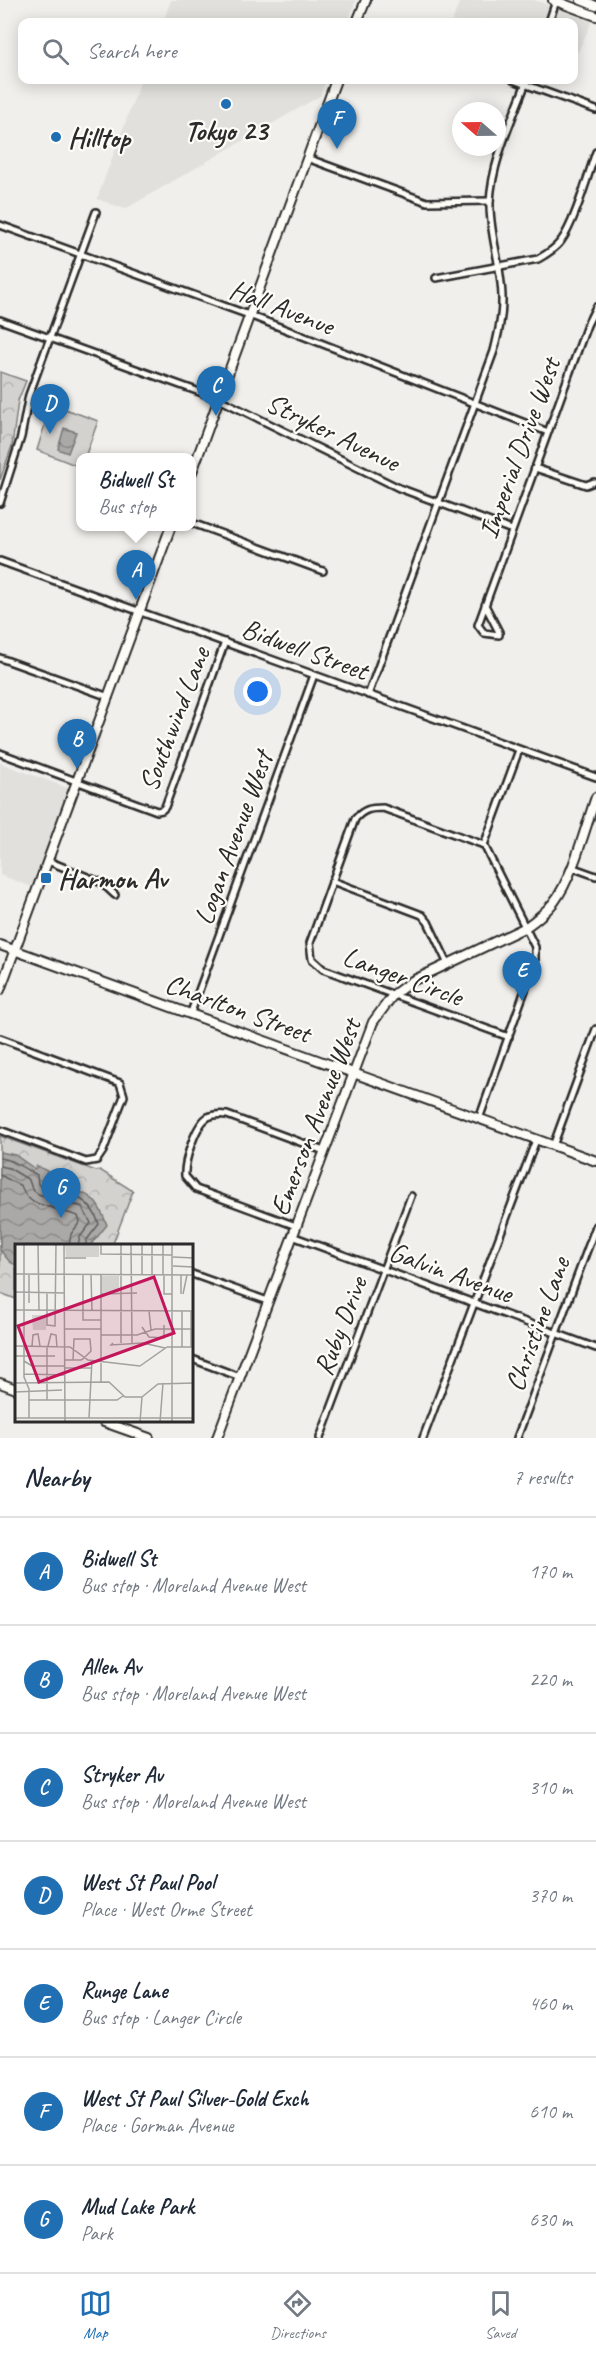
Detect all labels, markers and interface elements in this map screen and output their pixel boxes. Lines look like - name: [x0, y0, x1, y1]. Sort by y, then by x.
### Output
- search box: [18, 18, 578, 84]
- icon: search: [39, 35, 72, 68]
- text: Search here: [87, 37, 177, 65]
- marker: Tokyo 23: [219, 97, 233, 111]
- pin: F: [318, 100, 356, 149]
- north arrow: [452, 102, 506, 156]
- place label: Tokyo 23: [185, 113, 270, 149]
- place label: Hilltop: [68, 120, 132, 155]
- marker: Hilltop: [49, 130, 63, 144]
- street label: Hall Avenue: [225, 271, 341, 343]
- street label: Imperial Drive West: [470, 350, 569, 543]
- pin: C: [196, 366, 236, 416]
- pin: D: [31, 384, 70, 434]
- street label: Stryker Avenue: [261, 385, 407, 480]
- popup: [76, 453, 196, 531]
- text: Bidwell St: [99, 466, 173, 494]
- text: Bus stop: [99, 494, 156, 519]
- pin: A: [116, 550, 156, 600]
- street label: Bidwell Street: [237, 610, 375, 689]
- street label: Southwind Lane: [131, 640, 218, 796]
- your location: [243, 677, 272, 706]
- pin: B: [58, 720, 97, 769]
- street label: Logan Avenue West: [186, 743, 282, 929]
- place label: Harmon Av: [58, 861, 170, 896]
- marker: Harmon Av: [39, 871, 53, 885]
- street label: Langer Circle: [338, 938, 469, 1014]
- pin: E: [502, 952, 542, 1001]
- street label: Charlton Street: [160, 966, 318, 1051]
- street label: Emerson Avenue West: [261, 1011, 370, 1220]
- pin: G: [42, 1168, 80, 1218]
- street label: Galvin Avenue: [384, 1234, 519, 1311]
- inset map: [15, 1244, 194, 1423]
- street label: Christine Lane: [497, 1250, 578, 1396]
- street label: Ruby Drive: [305, 1270, 375, 1380]
- text: Nearby: [24, 1461, 89, 1494]
- text: 7 results: [513, 1465, 572, 1490]
- text: Bidwell St: [81, 1545, 156, 1573]
- text: A: [38, 1559, 49, 1584]
- text: 170 m: [529, 1559, 572, 1584]
- text: Bus stop · Moreland Avenue West: [81, 1573, 306, 1598]
- text: Allen Av: [81, 1653, 141, 1681]
- text: B: [38, 1667, 49, 1692]
- text: 220 m: [529, 1667, 572, 1692]
- text: Bus stop · Moreland Avenue West: [81, 1681, 306, 1706]
- text: Stryker Av: [81, 1761, 163, 1789]
- text: C: [39, 1775, 48, 1800]
- text: 310 m: [529, 1775, 572, 1800]
- text: Bus stop · Moreland Avenue West: [81, 1789, 306, 1814]
- text: West St Paul Pool: [81, 1869, 215, 1897]
- text: D: [38, 1883, 49, 1908]
- text: 370 m: [529, 1883, 572, 1908]
- text: Place · West Orme Street: [81, 1897, 252, 1922]
- text: Runge Lane: [81, 1977, 167, 2005]
- text: E: [38, 1991, 49, 2016]
- text: 460 m: [529, 1991, 572, 2016]
- text: Bus stop · Langer Circle: [81, 2005, 241, 2030]
- text: West St Paul Silver-Gold Exch: [81, 2085, 308, 2113]
- text: F: [39, 2099, 48, 2124]
- text: 610 m: [529, 2099, 572, 2124]
- text: Place · Gorman Avenue: [81, 2113, 234, 2138]
- text: Mud Lake Park: [81, 2193, 194, 2221]
- text: G: [39, 2207, 48, 2232]
- text: 630 m: [529, 2207, 572, 2232]
- text: Park: [81, 2221, 113, 2246]
- tab: Map: [79, 2287, 112, 2343]
- tab: Directions: [270, 2287, 326, 2343]
- tab: Saved: [484, 2287, 517, 2343]

